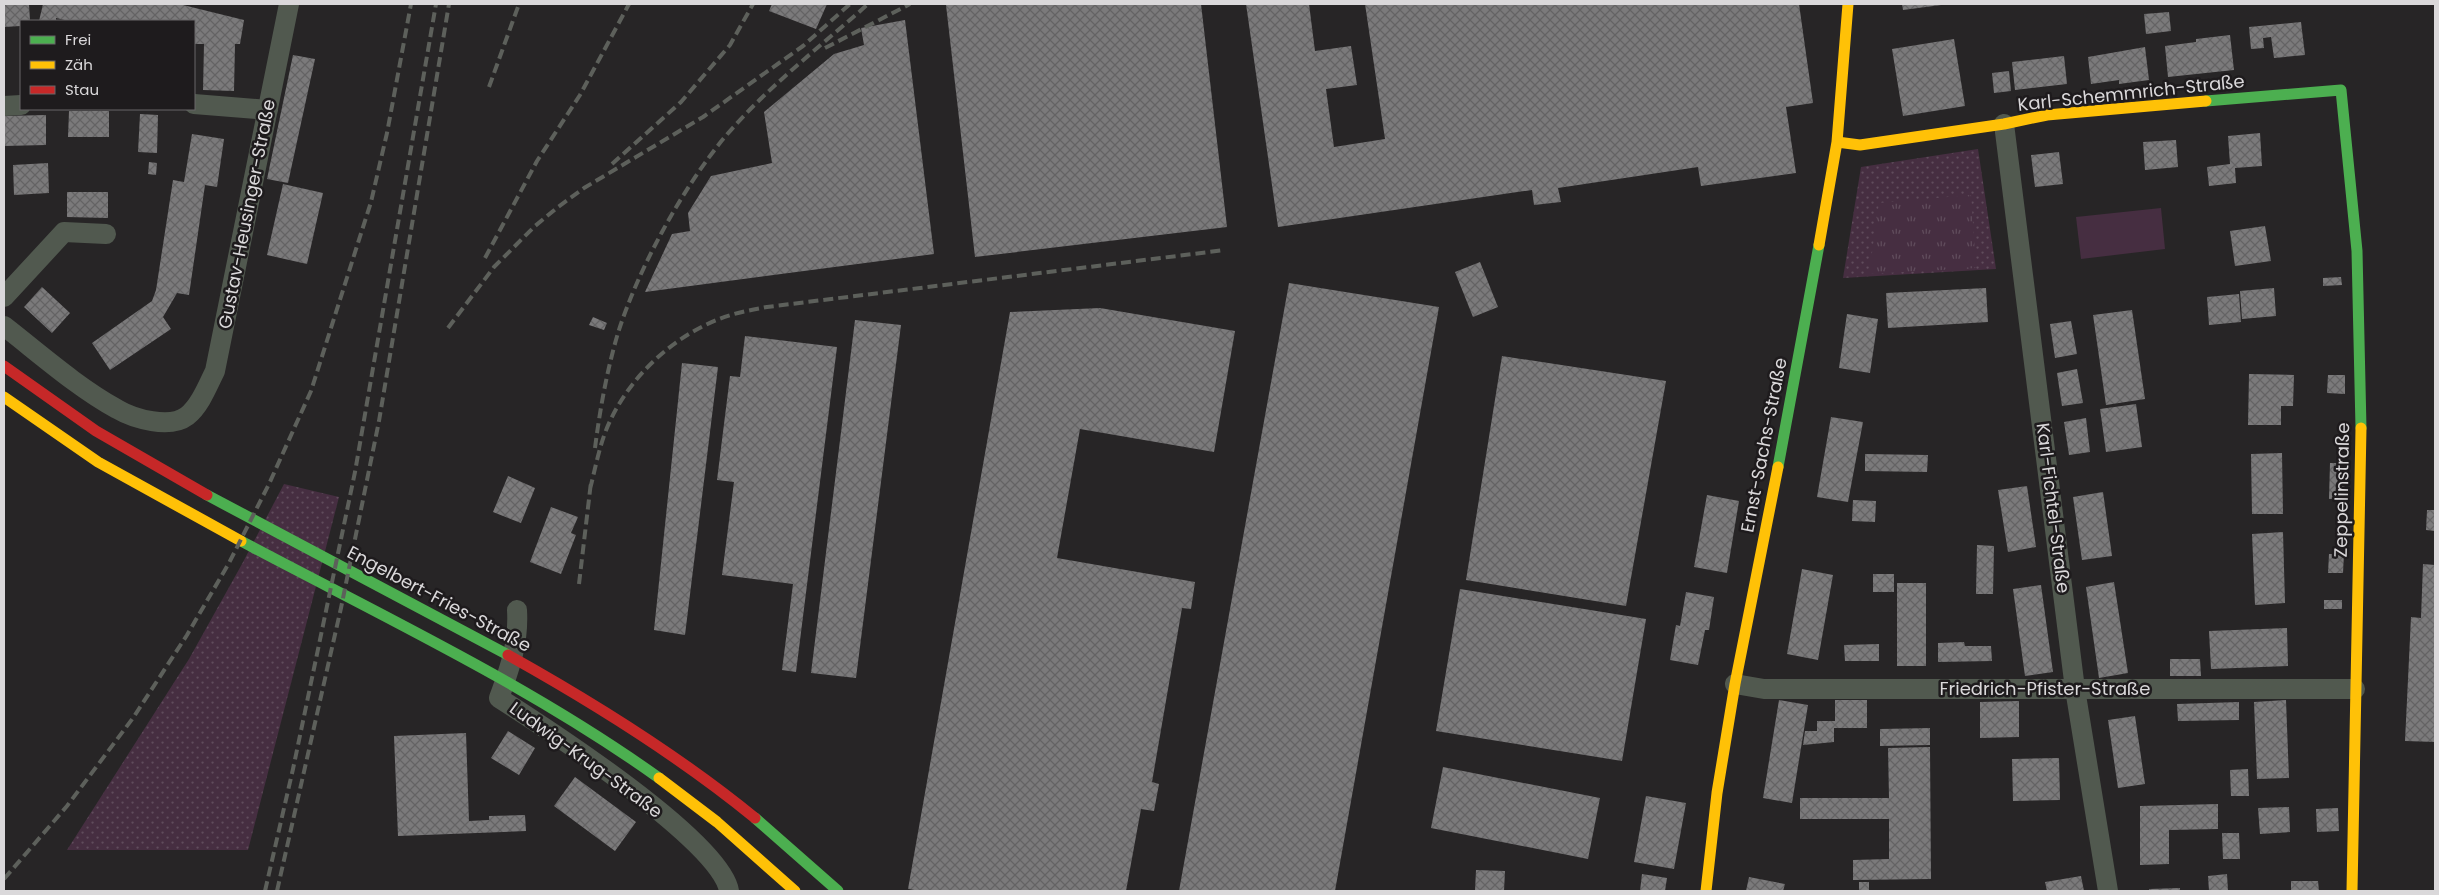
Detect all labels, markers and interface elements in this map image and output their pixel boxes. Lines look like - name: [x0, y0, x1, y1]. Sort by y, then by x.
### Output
- legend: [20, 20, 195, 110]
- text: Frei: [65, 29, 91, 50]
- text: Zäh: [65, 54, 93, 75]
- street label: Karl-Schemmrich-Straße: [2016, 68, 2246, 117]
- text: Stau: [65, 79, 99, 100]
- street label: Gustav-Heusinger-Straße: [212, 97, 281, 331]
- street label: Ernst-Sachs-Straße: [1734, 356, 1793, 534]
- street label: Karl-Fichtel-Straße: [2031, 421, 2076, 595]
- street label: Zeppelinstraße: [2328, 422, 2355, 558]
- street label: Engelbert-Fries-Straße: [343, 539, 536, 658]
- street label: Friedrich-Pfister-Straße: [1940, 676, 2150, 701]
- street label: Ludwig-Krug-Straße: [505, 696, 668, 824]

